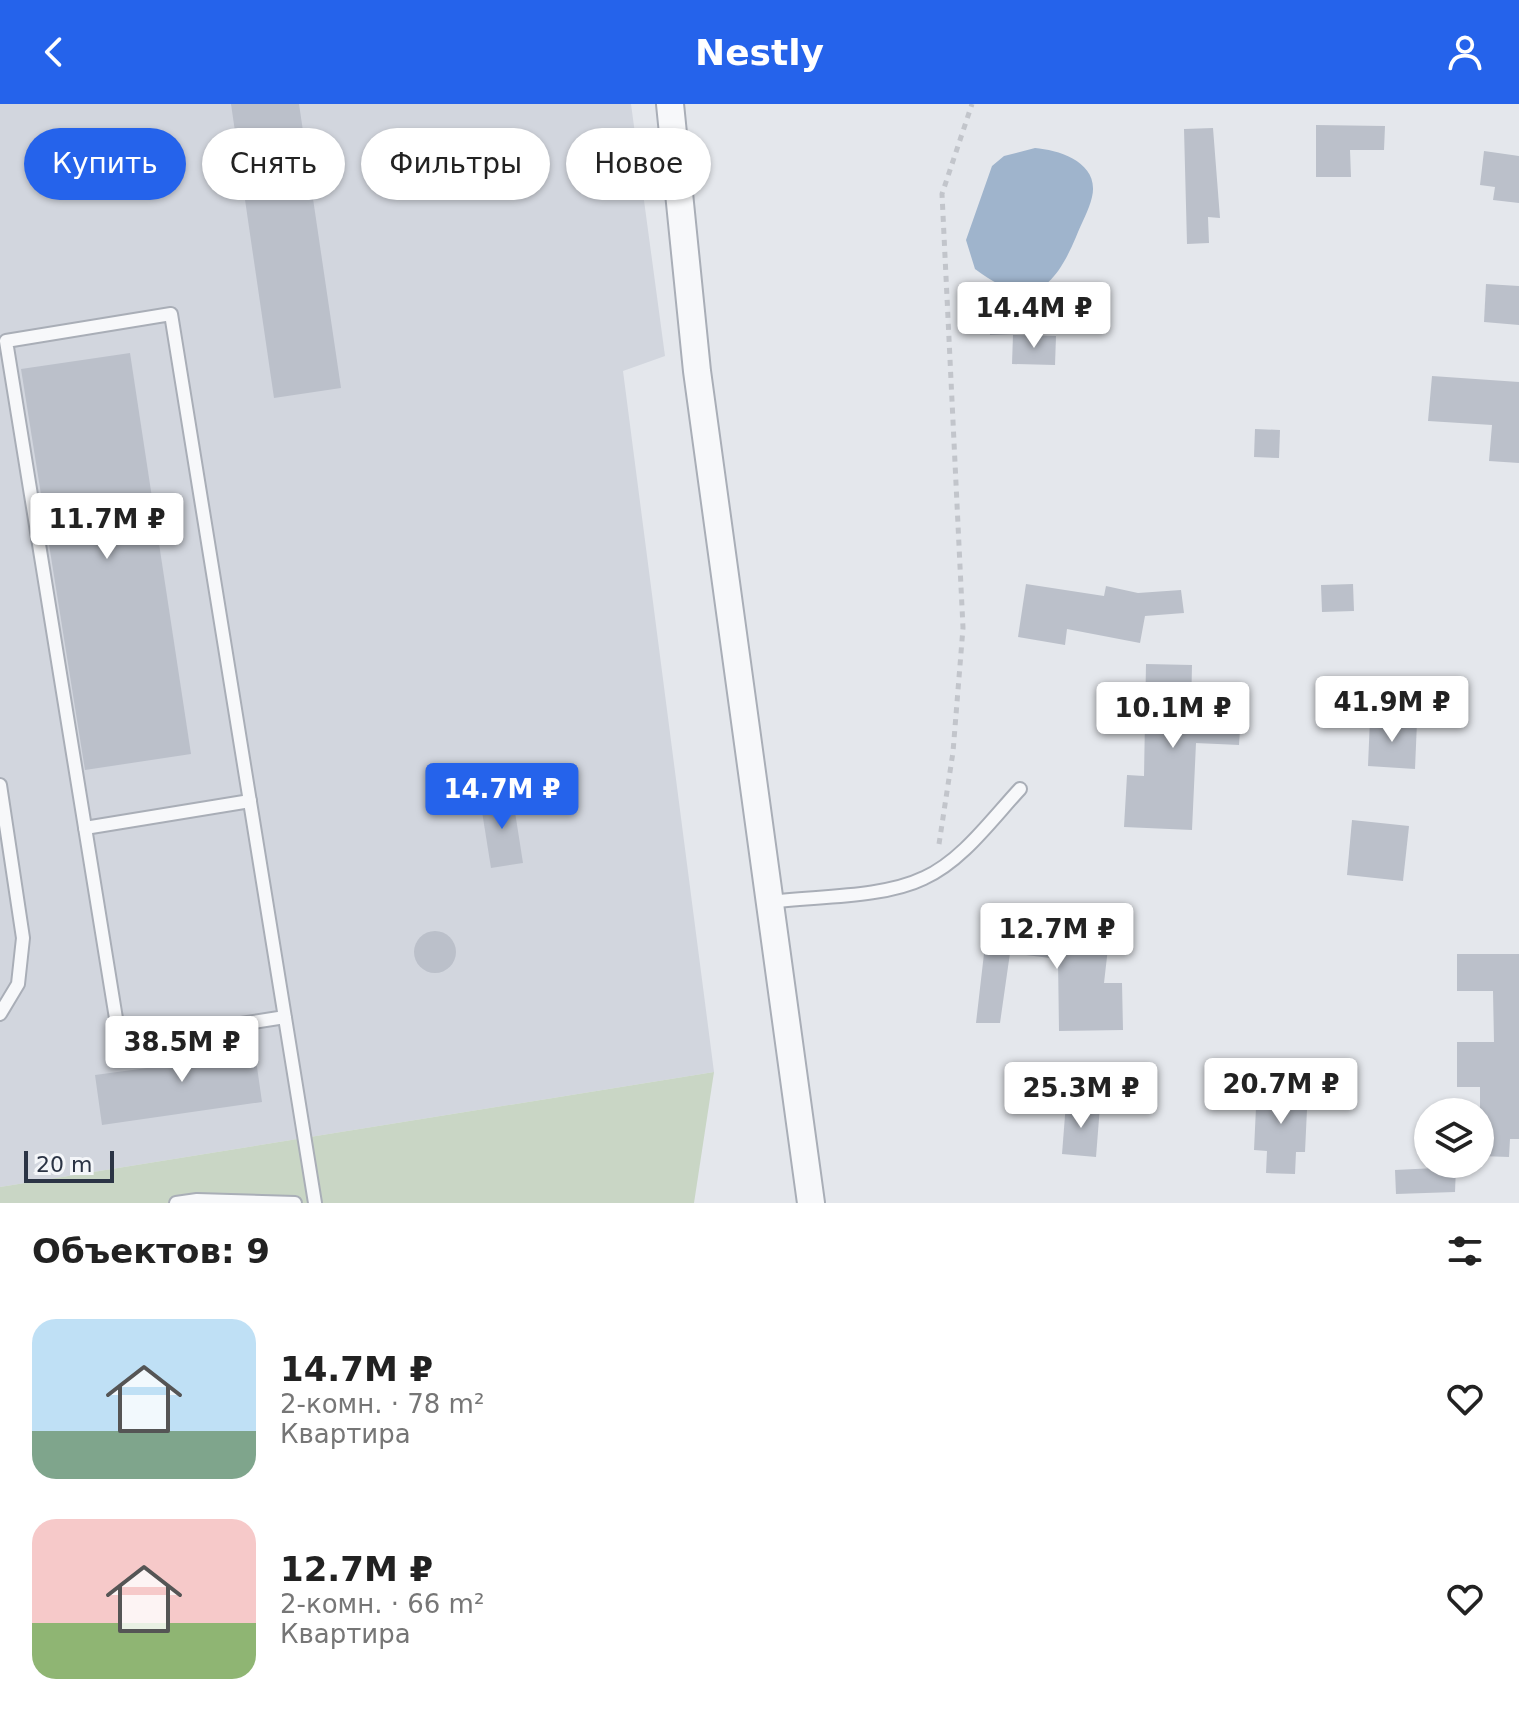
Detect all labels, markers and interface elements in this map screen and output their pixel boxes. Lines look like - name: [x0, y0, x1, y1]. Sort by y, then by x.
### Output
- icon: back: [32, 30, 76, 74]
- icon: person: [1443, 30, 1487, 74]
- text: Nestly: [695, 32, 824, 73]
- chip: Купить: [24, 128, 186, 200]
- chip: Снять: [202, 128, 345, 200]
- chip: Фильтры: [361, 128, 550, 200]
- chip: Новое: [566, 128, 711, 200]
- pin: 14.4M ₽: [960, 282, 1108, 350]
- text: 14.4M ₽: [975, 293, 1093, 323]
- pin: 11.7M ₽: [33, 493, 181, 561]
- text: 11.7M ₽: [48, 504, 166, 534]
- pin: 41.9M ₽: [1318, 676, 1466, 744]
- pin: 10.1M ₽: [1099, 682, 1247, 750]
- text: 41.9M ₽: [1333, 687, 1451, 717]
- text: 10.1M ₽: [1114, 693, 1232, 723]
- pin: 14.7M ₽: [428, 763, 576, 831]
- text: 14.7M ₽: [443, 774, 561, 804]
- pin: 12.7M ₽: [983, 903, 1131, 971]
- text: 12.7M ₽: [998, 914, 1116, 944]
- pin: 38.5M ₽: [108, 1016, 256, 1084]
- text: 38.5M ₽: [123, 1027, 241, 1057]
- pin: 20.7M ₽: [1207, 1058, 1355, 1126]
- pin: 25.3M ₽: [1007, 1062, 1155, 1130]
- text: 20.7M ₽: [1222, 1069, 1340, 1099]
- text: 25.3M ₽: [1022, 1073, 1140, 1103]
- map controls: [1414, 1098, 1494, 1178]
- button: layers: [1414, 1098, 1494, 1178]
- scale bar: [24, 1147, 114, 1183]
- text: 20 m: [36, 1152, 92, 1177]
- icon: filters: [1443, 1229, 1487, 1273]
- text: Объектов: 9: [32, 1231, 270, 1271]
- text: 14.7M ₽: [280, 1349, 433, 1389]
- icon: home: [96, 1351, 192, 1447]
- icon: heart: [1443, 1377, 1487, 1421]
- text: 2-комн. · 78 m²: [280, 1389, 484, 1419]
- text: Квартира: [280, 1419, 411, 1449]
- text: 12.7M ₽: [280, 1549, 433, 1589]
- icon: home: [96, 1551, 192, 1647]
- icon: heart: [1443, 1577, 1487, 1621]
- text: 2-комн. · 66 m²: [280, 1589, 484, 1619]
- text: Квартира: [280, 1619, 411, 1649]

